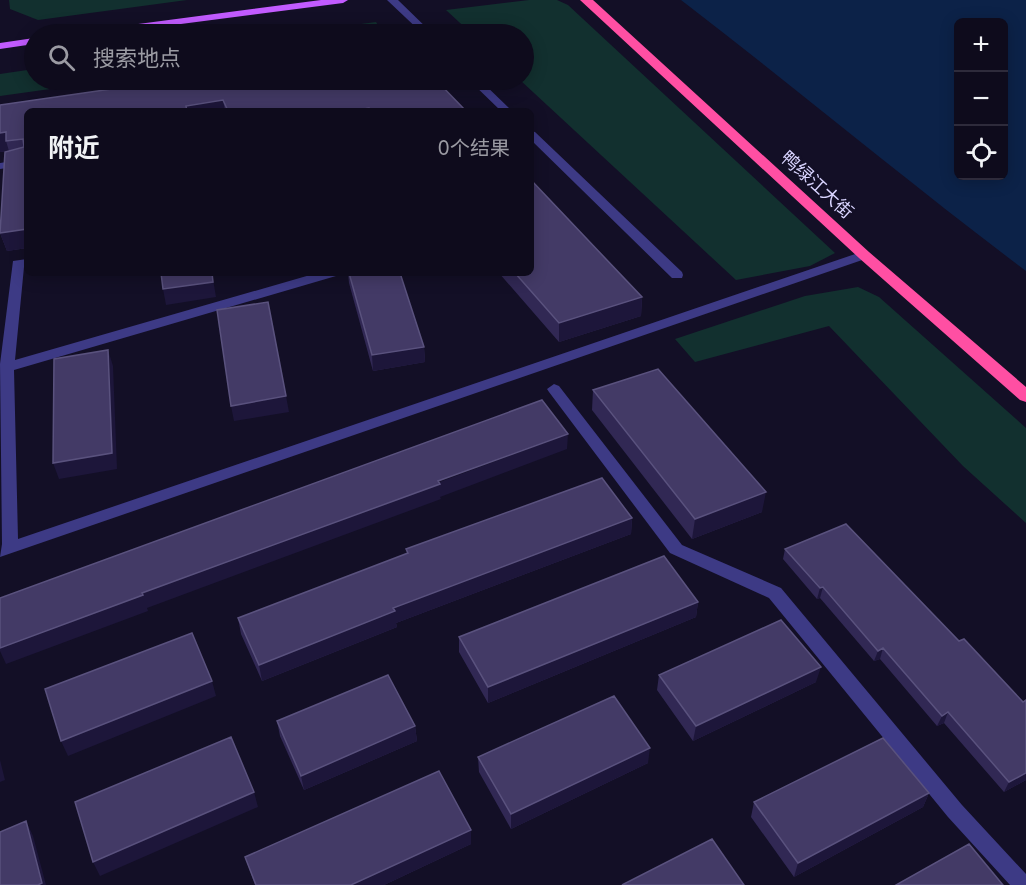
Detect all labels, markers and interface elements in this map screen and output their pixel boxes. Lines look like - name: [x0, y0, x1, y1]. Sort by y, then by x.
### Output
- map controls: [954, 18, 1008, 180]
- button: +: [954, 18, 1008, 72]
- search box: [24, 24, 534, 90]
- icon: search: [45, 41, 78, 74]
- text: 搜索地点: [93, 47, 181, 74]
- button: −: [954, 72, 1008, 126]
- button: locate: [954, 126, 1008, 180]
- text: 附近: [48, 134, 100, 167]
- text: 0个结果: [437, 137, 510, 163]
- street label: 鸭绿江大街: [775, 147, 857, 225]

